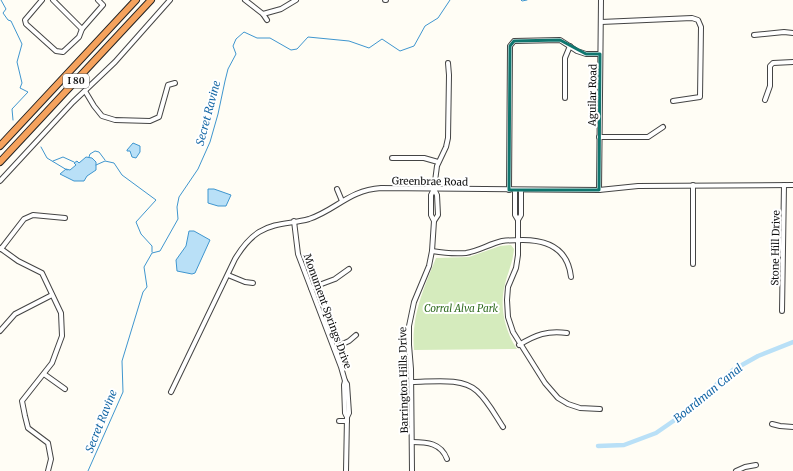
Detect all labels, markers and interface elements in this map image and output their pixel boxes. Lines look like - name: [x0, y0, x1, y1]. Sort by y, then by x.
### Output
- street label: Aguilar Road: [585, 64, 600, 127]
- road number: I 80: [63, 74, 89, 88]
- water label: Secret Ravine: [193, 79, 224, 147]
- street label: Greenbrae Road: [392, 174, 468, 189]
- street label: Stone Hill Drive: [768, 210, 783, 286]
- street label: Monument Springs Drive: [301, 252, 354, 371]
- park label: Corral Alva Park: [424, 302, 499, 315]
- street label: Barrington Hills Drive: [396, 327, 411, 433]
- water label: Boardman Canal: [671, 361, 745, 425]
- water label: Secret Ravine: [82, 387, 120, 455]

